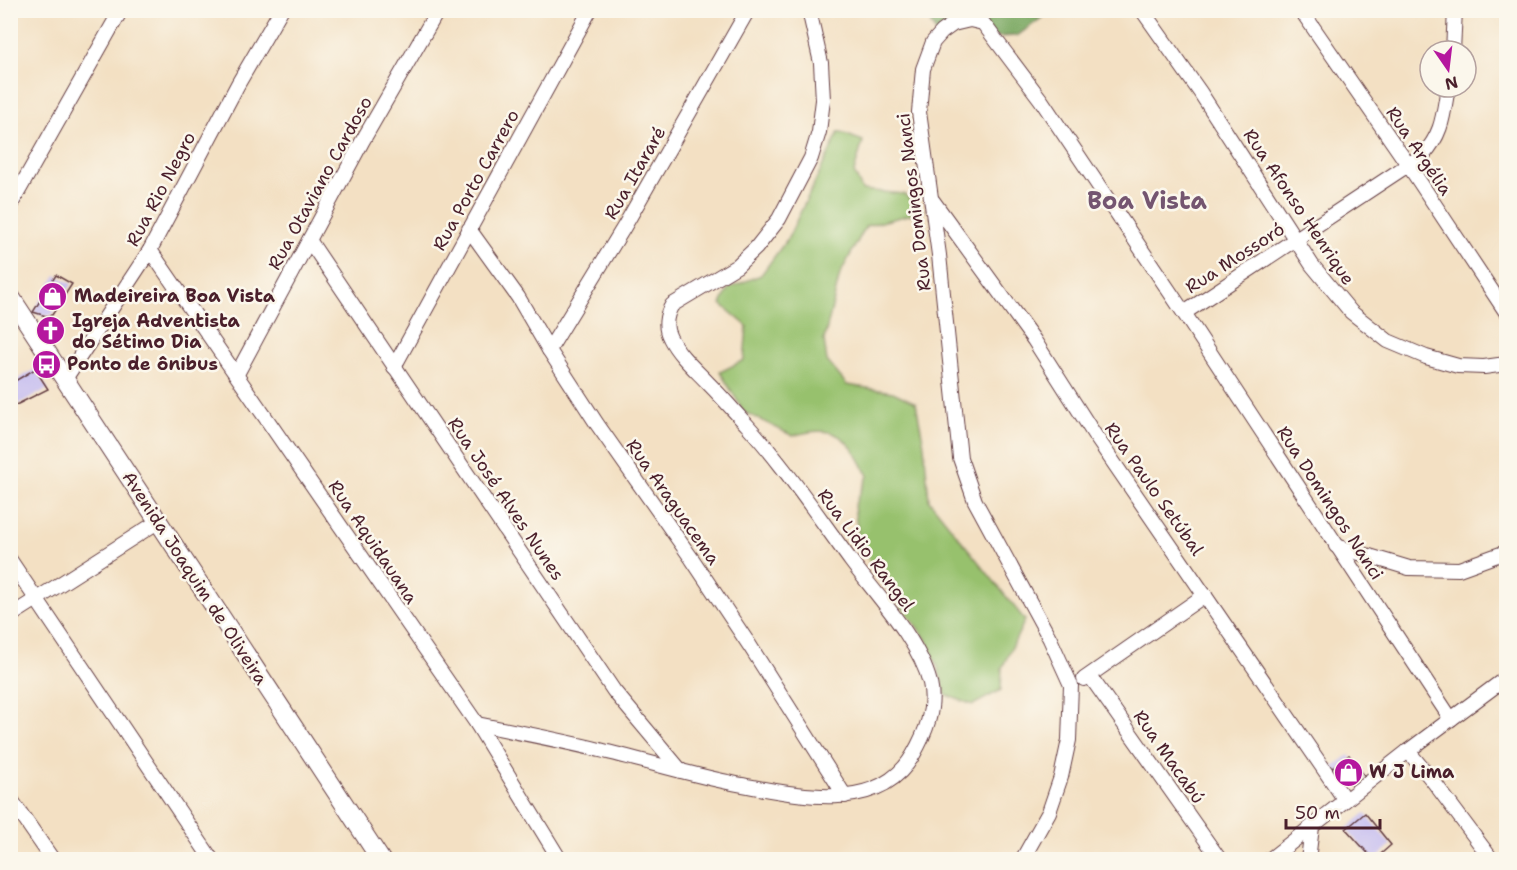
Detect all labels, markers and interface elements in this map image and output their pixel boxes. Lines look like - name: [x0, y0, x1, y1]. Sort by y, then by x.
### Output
- north arrow: [1418, 39, 1478, 99]
- text: N: [1443, 71, 1460, 95]
- street label: Rua Otaviano Cardoso: [262, 92, 378, 274]
- street label: Rua Argélia: [1380, 102, 1458, 200]
- street label: Rua Porto Carrero: [427, 105, 525, 255]
- street label: Rua Domingos Nanci: [891, 112, 937, 292]
- street label: Rua Itararé: [599, 122, 671, 224]
- street label: Rua Afonso Henrique: [1238, 124, 1360, 290]
- street label: Rua Rio Negro: [121, 128, 201, 250]
- district label: Boa Vista: [1087, 185, 1207, 217]
- street label: Rua Mossoró: [1181, 217, 1289, 299]
- shop icon: Madeireira Boa Vista: [37, 280, 69, 312]
- place label: Madeireira Boa Vista: [74, 284, 276, 308]
- place label: Igreja Adventista do Sétimo Dia: [72, 309, 241, 354]
- church icon: Igreja Adventista do Sétimo Dia: [35, 315, 67, 347]
- bus stop icon: Ponto de ônibus: [30, 348, 62, 380]
- place label: Ponto de ônibus: [67, 352, 218, 376]
- street label: Rua José Alves Nunes: [442, 413, 570, 585]
- street label: Rua Paulo Setúbal: [1099, 418, 1209, 561]
- street label: Rua Domingos Nanci: [1271, 421, 1389, 585]
- street label: Rua Araguacema: [621, 434, 725, 570]
- street label: Avenida Joaquim de Oliveira: [117, 467, 273, 689]
- street label: Rua Aquidauana: [323, 475, 423, 609]
- street label: Rua Lidio Rangel: [812, 484, 920, 617]
- street label: Rua Macabú: [1128, 706, 1210, 808]
- shop icon: W J Lima: [1332, 756, 1364, 788]
- place label: W J Lima: [1369, 760, 1455, 784]
- scale bar: [1286, 792, 1380, 830]
- text: 50 m: [1295, 801, 1340, 825]

